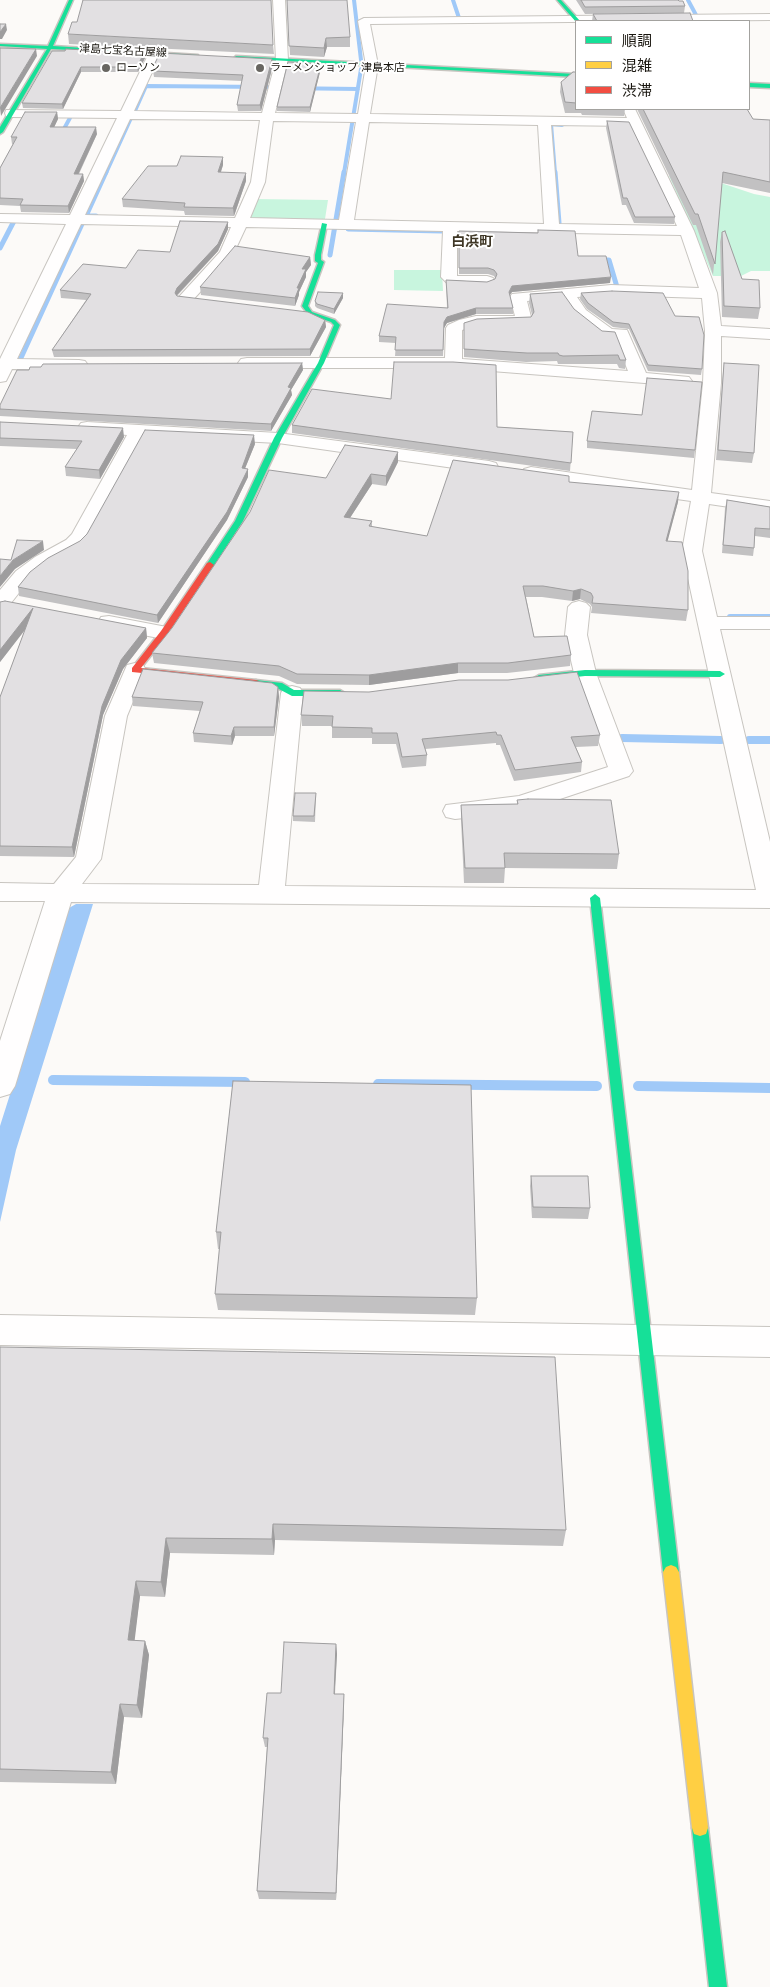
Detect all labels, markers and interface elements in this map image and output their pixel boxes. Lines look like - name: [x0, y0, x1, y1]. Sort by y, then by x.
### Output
- legend: [575, 20, 750, 110]
- text: 順調: [622, 32, 652, 50]
- street label: 津島七宝名古屋線: [79, 42, 167, 60]
- text: 混雑: [622, 57, 652, 75]
- place label: ローソン: [116, 61, 160, 75]
- place label: ラーメンショップ 津島本店: [270, 61, 405, 75]
- marker: ローソン: [100, 62, 112, 74]
- marker: ラーメンショップ 津島本店: [254, 62, 266, 74]
- text: 渋滞: [622, 82, 652, 100]
- district label: 白浜町: [451, 234, 493, 250]

